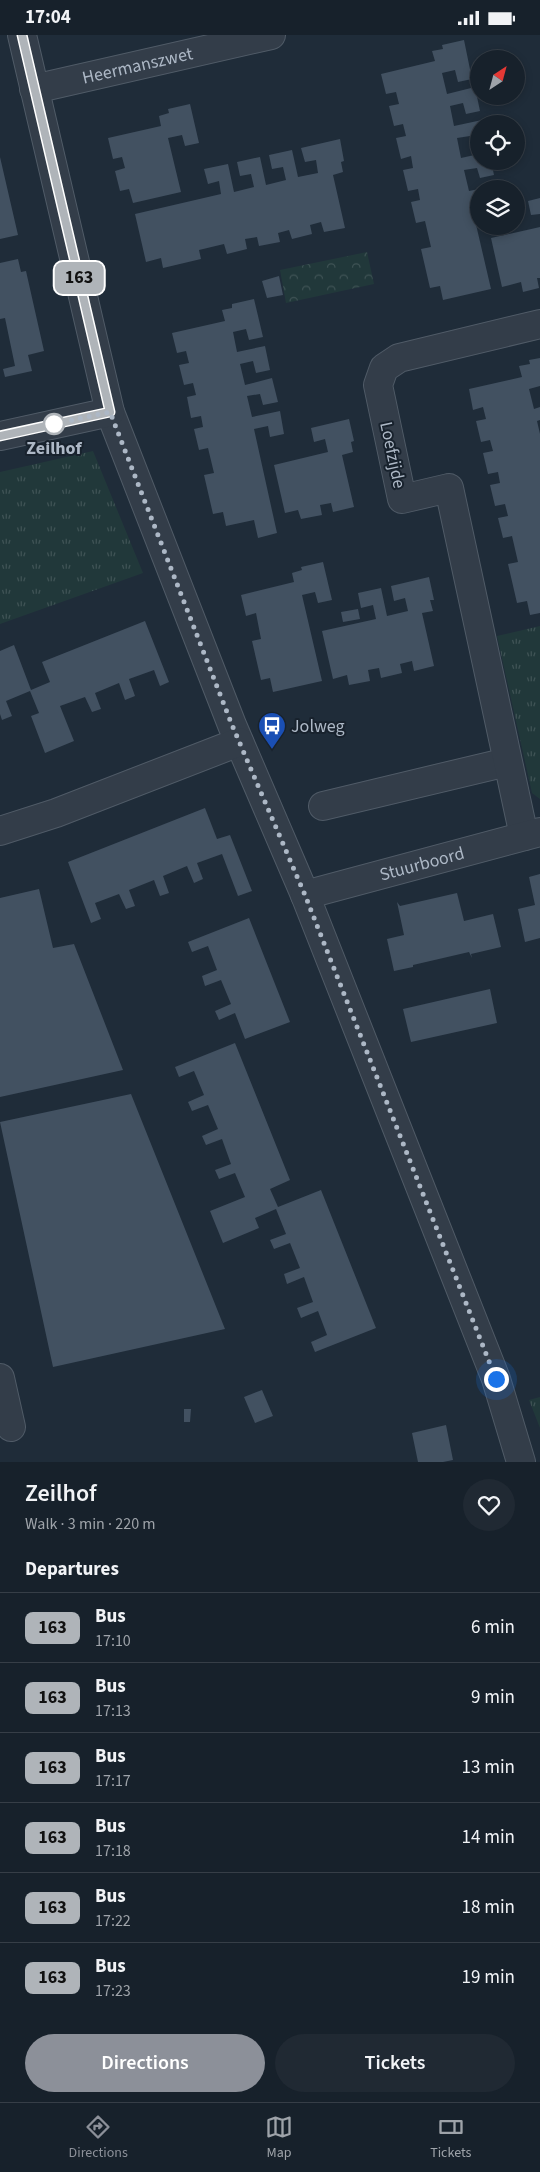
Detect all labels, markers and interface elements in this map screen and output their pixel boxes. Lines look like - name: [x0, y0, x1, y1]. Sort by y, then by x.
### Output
- text: 17:04: [25, 4, 71, 31]
- street label: Heermanszwet: [80, 41, 195, 91]
- north arrow: [470, 50, 525, 105]
- map controls: [470, 50, 525, 235]
- button: locate: [470, 115, 525, 170]
- button: layers: [470, 180, 525, 235]
- line badge: 163: [50, 262, 108, 294]
- text: 163: [65, 265, 93, 290]
- marker: Zeilhof: [43, 413, 65, 435]
- street label: Loefzijde: [373, 419, 412, 491]
- place label: Zeilhof: [26, 436, 82, 461]
- bus stop icon: Jolweg: [257, 711, 287, 750]
- place label: Jolweg: [291, 714, 345, 739]
- street label: Stuurboord: [377, 841, 467, 887]
- your location: [484, 1367, 509, 1392]
- text: Zeilhof: [25, 1476, 97, 1511]
- button: heart: [463, 1479, 515, 1531]
- text: Walk · 3 min · 220 m: [25, 1513, 156, 1535]
- text: Departures: [25, 1556, 119, 1583]
- text: Bus: [95, 1603, 126, 1630]
- text: 6 min: [471, 1614, 515, 1641]
- text: 163: [38, 1615, 67, 1640]
- text: 17:10: [95, 1630, 131, 1652]
- text: Bus: [95, 1673, 126, 1700]
- text: 9 min: [471, 1684, 515, 1711]
- text: 163: [38, 1685, 67, 1710]
- text: 17:13: [95, 1700, 131, 1722]
- text: Bus: [95, 1743, 126, 1770]
- text: 13 min: [461, 1754, 515, 1781]
- text: 163: [38, 1755, 67, 1780]
- text: 17:17: [95, 1770, 131, 1792]
- text: Bus: [95, 1813, 126, 1840]
- text: 14 min: [461, 1824, 515, 1851]
- text: 163: [38, 1825, 67, 1850]
- text: 17:18: [95, 1840, 131, 1862]
- text: Bus: [95, 1883, 126, 1910]
- text: 18 min: [461, 1894, 515, 1921]
- text: 163: [38, 1895, 67, 1920]
- text: 17:22: [95, 1910, 131, 1932]
- text: Bus: [95, 1953, 126, 1980]
- text: 19 min: [461, 1964, 515, 1991]
- text: 163: [38, 1965, 67, 1990]
- text: 17:23: [95, 1980, 131, 2002]
- button: Directions: [25, 2034, 265, 2092]
- button: Tickets: [275, 2034, 515, 2092]
- tab: Directions: [69, 2113, 128, 2163]
- tab: Map: [265, 2113, 293, 2163]
- tab: Tickets: [430, 2113, 471, 2163]

